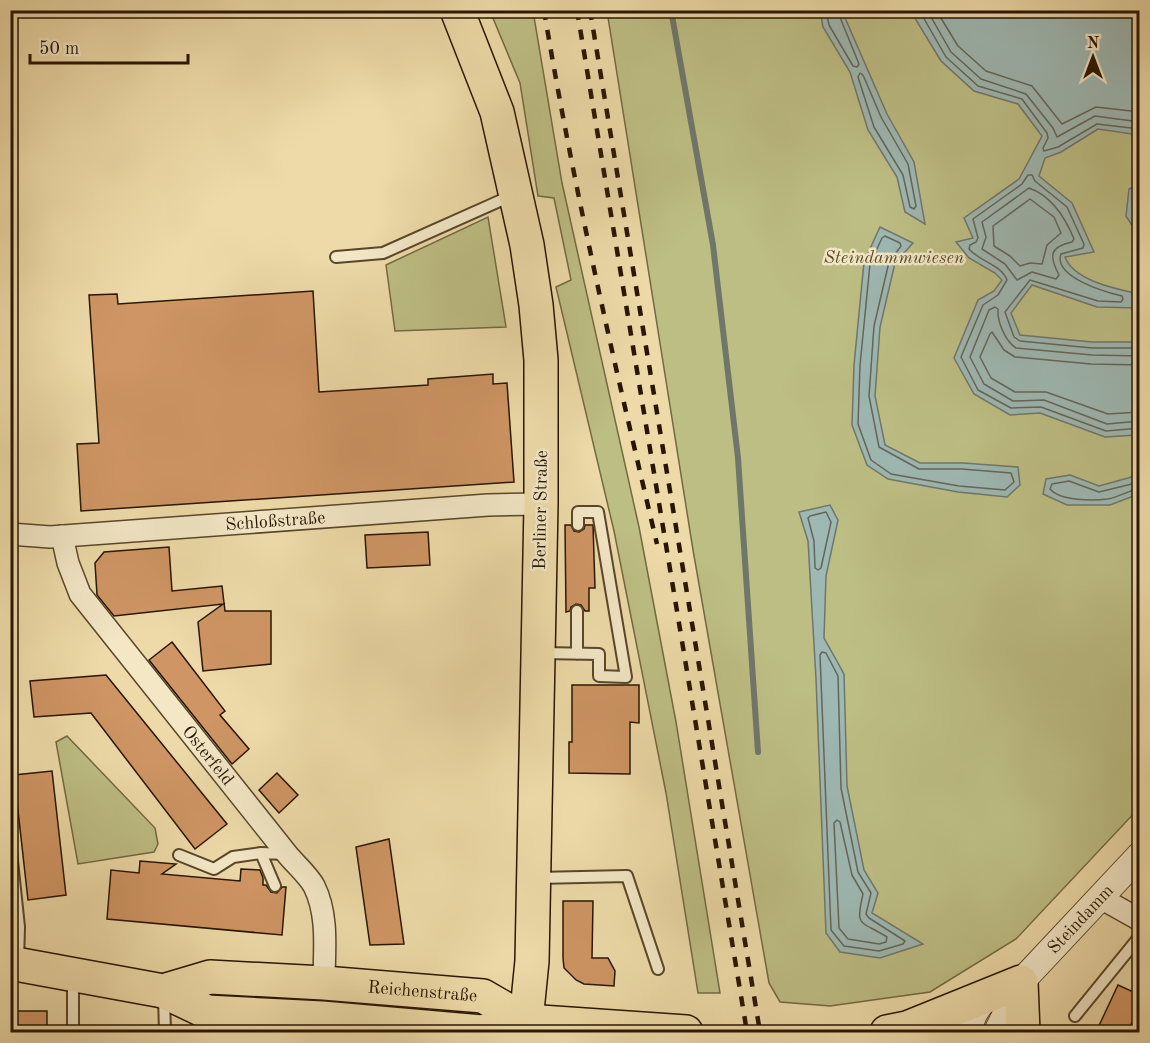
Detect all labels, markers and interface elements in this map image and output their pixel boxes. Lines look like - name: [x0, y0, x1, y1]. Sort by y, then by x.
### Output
- scale bar: [30, 27, 188, 65]
- north arrow: [1063, 27, 1123, 87]
- text: N: [1087, 36, 1100, 52]
- text: 50 m: [39, 40, 79, 58]
- park label: Steindammwiesen: [824, 249, 964, 267]
- street label: Berliner Straße: [531, 450, 551, 570]
- street label: Schloßstraße: [225, 509, 326, 534]
- street label: Osterfeld: [178, 723, 237, 789]
- street label: Steindamm: [1044, 882, 1117, 958]
- street label: Reichenstraße: [367, 979, 478, 1005]

